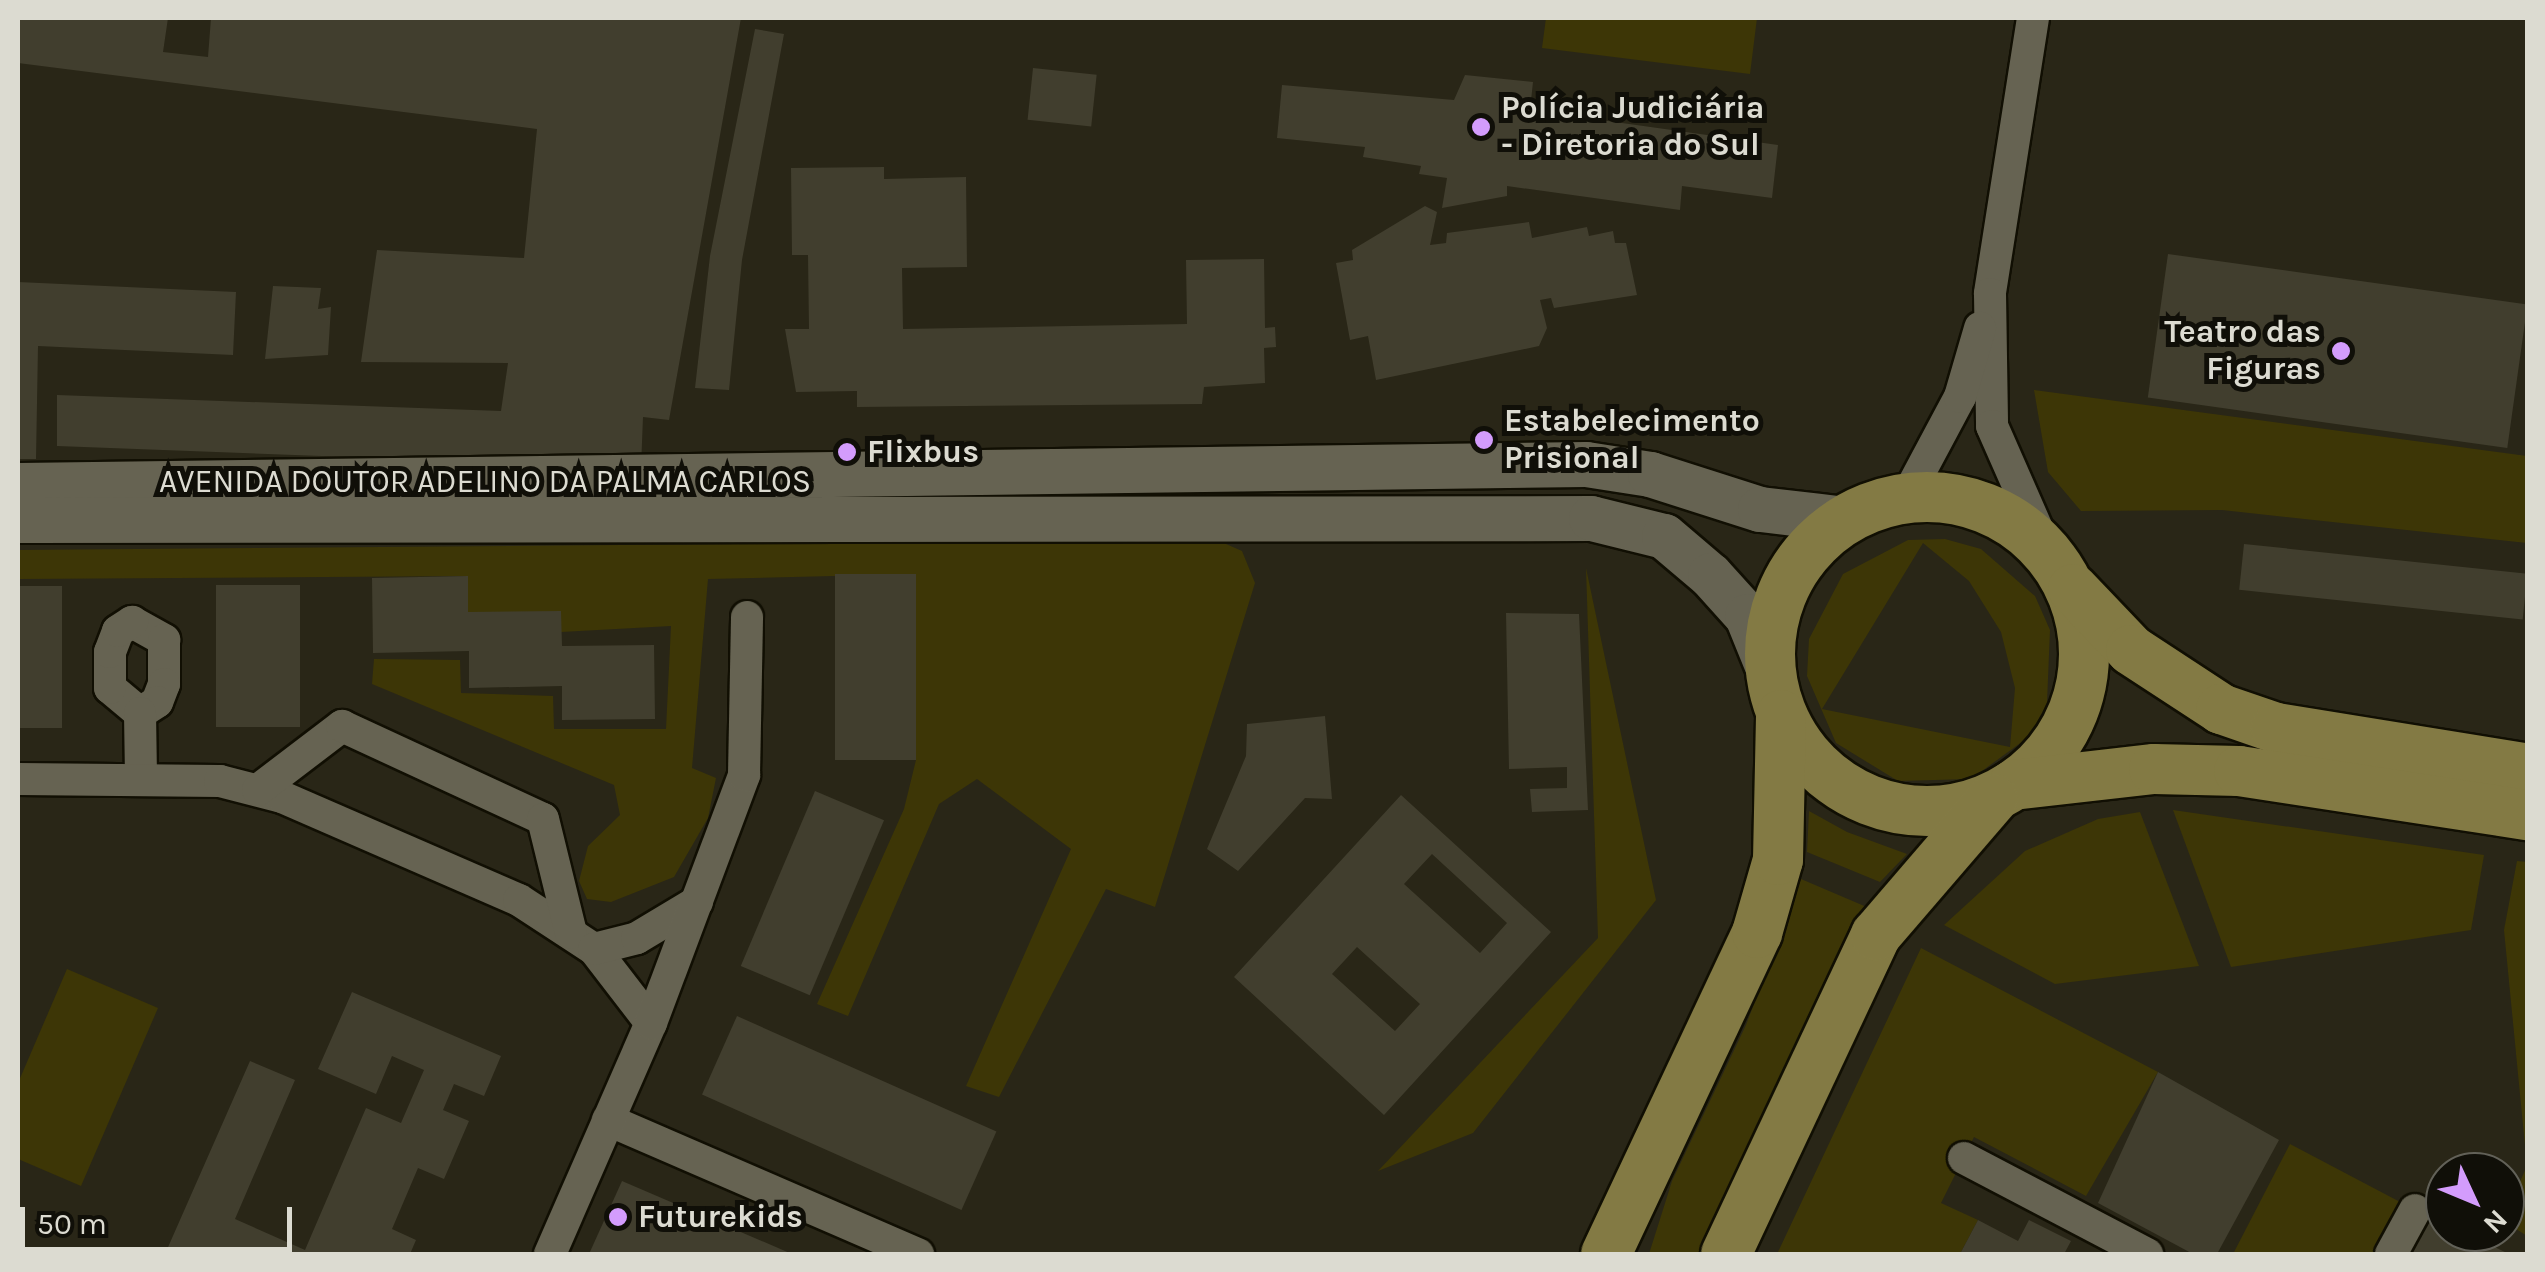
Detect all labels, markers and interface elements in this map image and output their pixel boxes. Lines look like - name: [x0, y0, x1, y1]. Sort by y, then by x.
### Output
- place label: Polícia Judiciária - Diretoria do Sul: [1501, 90, 1765, 165]
- marker: Polícia Judiciária - Diretoria do Sul: [1470, 116, 1492, 138]
- place label: Teatro das Figuras: [2164, 314, 2321, 389]
- marker: Teatro das Figuras: [2330, 340, 2352, 362]
- place label: Estabelecimento Prisional: [1504, 403, 1760, 478]
- marker: Estabelecimento Prisional: [1473, 429, 1495, 451]
- place label: Flixbus: [867, 433, 979, 471]
- marker: Flixbus: [836, 441, 858, 463]
- street label: AVENIDA DOUTOR ADELINO DA PALMA CARLOS: [159, 463, 811, 501]
- north arrow: [2425, 1152, 2525, 1252]
- scale bar: [25, 1187, 298, 1249]
- place label: Futurekids: [638, 1198, 803, 1236]
- text: N: [2477, 1203, 2514, 1240]
- text: 50 m: [37, 1206, 107, 1242]
- marker: Futurekids: [607, 1206, 629, 1228]

